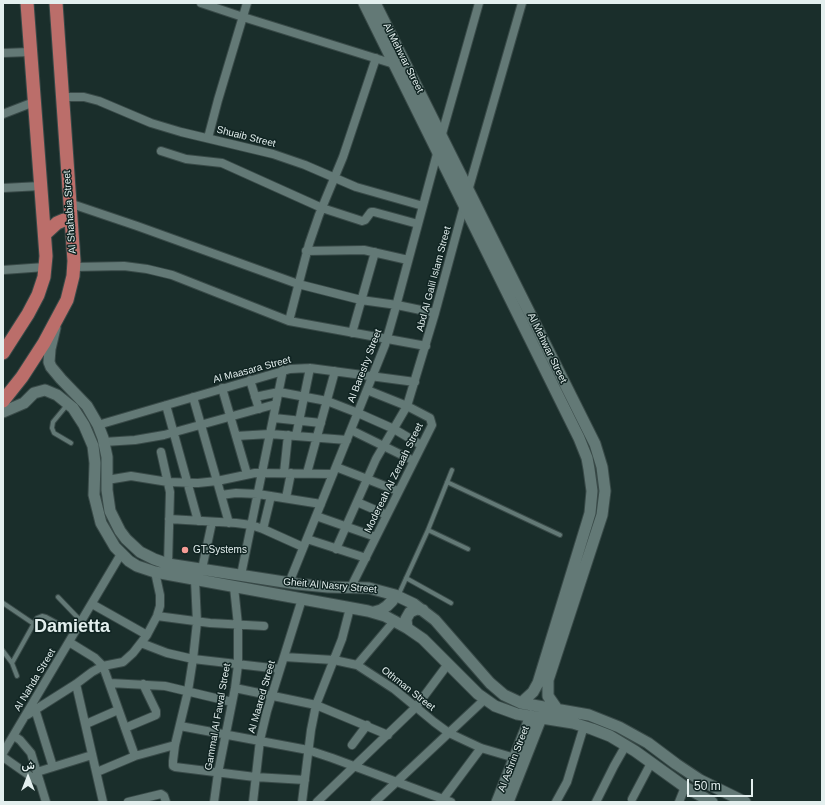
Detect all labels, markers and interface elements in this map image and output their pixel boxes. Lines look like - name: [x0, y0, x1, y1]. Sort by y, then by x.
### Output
- street label: Al Mehwar Street: [380, 21, 426, 95]
- street label: Shuaib Street: [215, 124, 277, 150]
- street label: Al Shahabia Street: [61, 170, 79, 254]
- street label: Abd Al Galil Islam Street: [414, 225, 454, 333]
- street label: Al Mehwar Street: [525, 311, 569, 385]
- street label: Al Bareshy Street: [345, 328, 385, 404]
- street label: Al Maasara Street: [212, 354, 292, 386]
- street label: Modereah Al Zeraah Street: [362, 421, 426, 535]
- place label: GT.Systems: [193, 544, 247, 556]
- marker: GT.Systems: [180, 545, 190, 555]
- street label: Gheit Al Nasry Street: [283, 576, 377, 596]
- district label: Damietta: [34, 616, 110, 638]
- street label: Al Nahda Street: [12, 647, 58, 713]
- street label: Al Maared Street: [246, 659, 278, 735]
- street label: Gammal Al Fawal Street: [203, 663, 233, 771]
- street label: Othman Street: [379, 664, 437, 714]
- street label: Al Ashrin Street: [496, 724, 532, 794]
- north arrow: [8, 757, 48, 797]
- text: ش: [21, 759, 35, 771]
- scale bar: [689, 771, 755, 797]
- text: 50 m: [694, 779, 721, 793]

